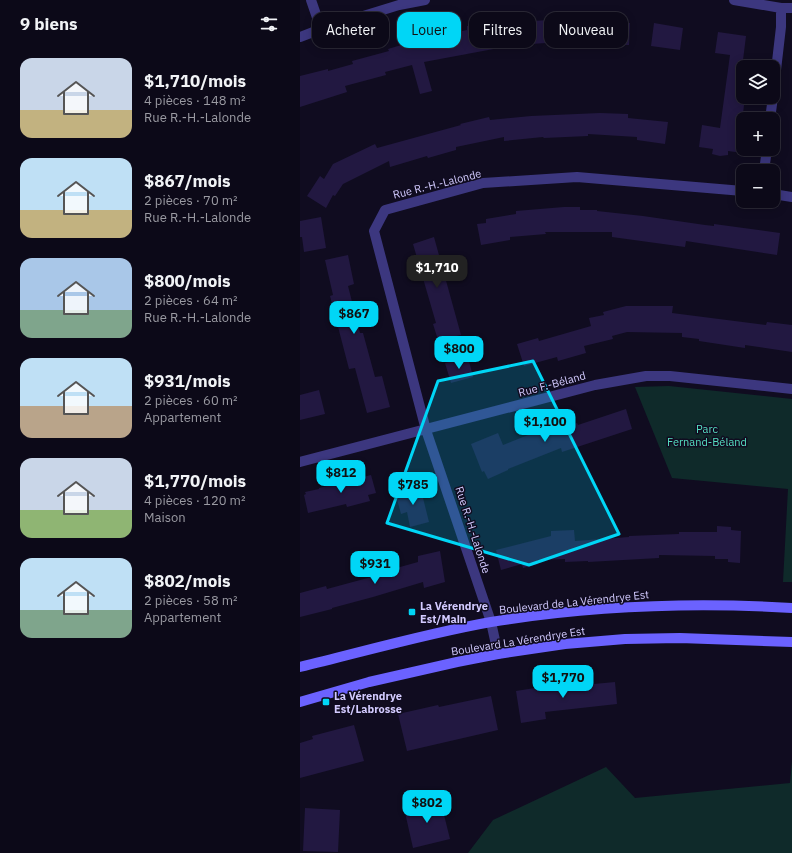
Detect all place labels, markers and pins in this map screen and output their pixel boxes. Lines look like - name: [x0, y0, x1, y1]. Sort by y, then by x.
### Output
- pin: $1,710: [404, 255, 470, 289]
- pin: $867: [330, 301, 378, 335]
- pin: $800: [435, 336, 483, 370]
- pin: $1,100: [512, 409, 578, 443]
- pin: $812: [317, 460, 365, 494]
- pin: $785: [389, 472, 437, 506]
- pin: $931: [351, 551, 399, 585]
- place label: La Vérendrye Est/Main: [420, 599, 488, 626]
- marker: La Vérendrye Est/Main: [407, 607, 417, 617]
- pin: $1,770: [530, 665, 596, 699]
- place label: La Vérendrye Est/Labrosse: [334, 689, 402, 716]
- marker: La Vérendrye Est/Labrosse: [321, 697, 331, 707]
- pin: $802: [403, 790, 451, 824]

